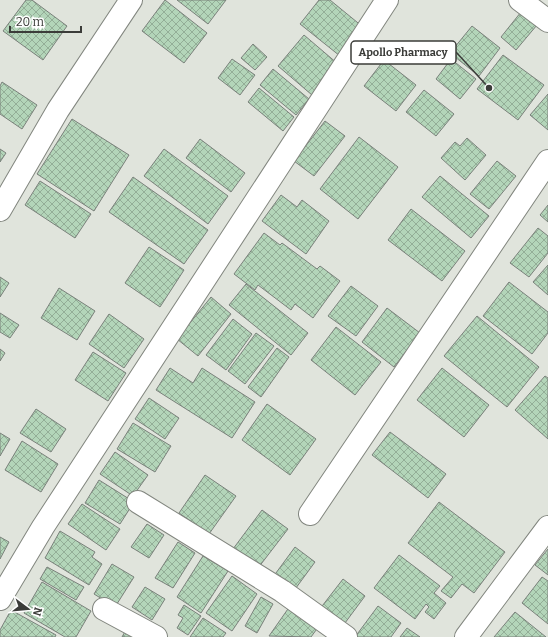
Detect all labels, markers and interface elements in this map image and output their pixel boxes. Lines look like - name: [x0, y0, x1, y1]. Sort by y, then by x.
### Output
- scale bar: [10, 8, 81, 34]
- text: 20 m: [16, 15, 45, 29]
- callout: Apollo Pharmacy: [351, 41, 456, 64]
- text: Apollo Pharmacy: [358, 46, 448, 59]
- north arrow: [8, 589, 48, 629]
- text: N: [30, 606, 45, 618]

